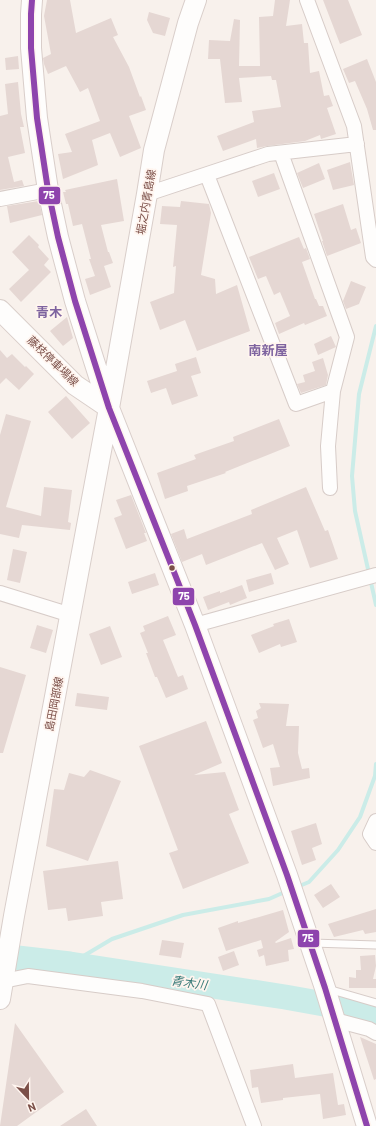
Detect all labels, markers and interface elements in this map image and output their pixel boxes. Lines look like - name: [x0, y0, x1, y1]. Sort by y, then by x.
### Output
- street label: 堀之内青島線: [133, 168, 158, 236]
- line badge: 75: [38, 186, 61, 205]
- text: 75: [43, 188, 55, 201]
- district label: 青木: [36, 304, 63, 320]
- street label: 藤枝停車場線: [25, 333, 82, 388]
- district label: 南新屋: [248, 342, 288, 358]
- unlabelled marker: [167, 563, 177, 573]
- line badge: 75: [172, 587, 195, 606]
- text: 75: [178, 589, 190, 602]
- street label: 島田岡部線: [42, 676, 65, 732]
- line badge: 75: [297, 929, 320, 948]
- text: 75: [302, 931, 314, 944]
- water label: 青木川: [170, 973, 210, 992]
- north arrow: [8, 1078, 48, 1118]
- text: N: [26, 1100, 38, 1115]

